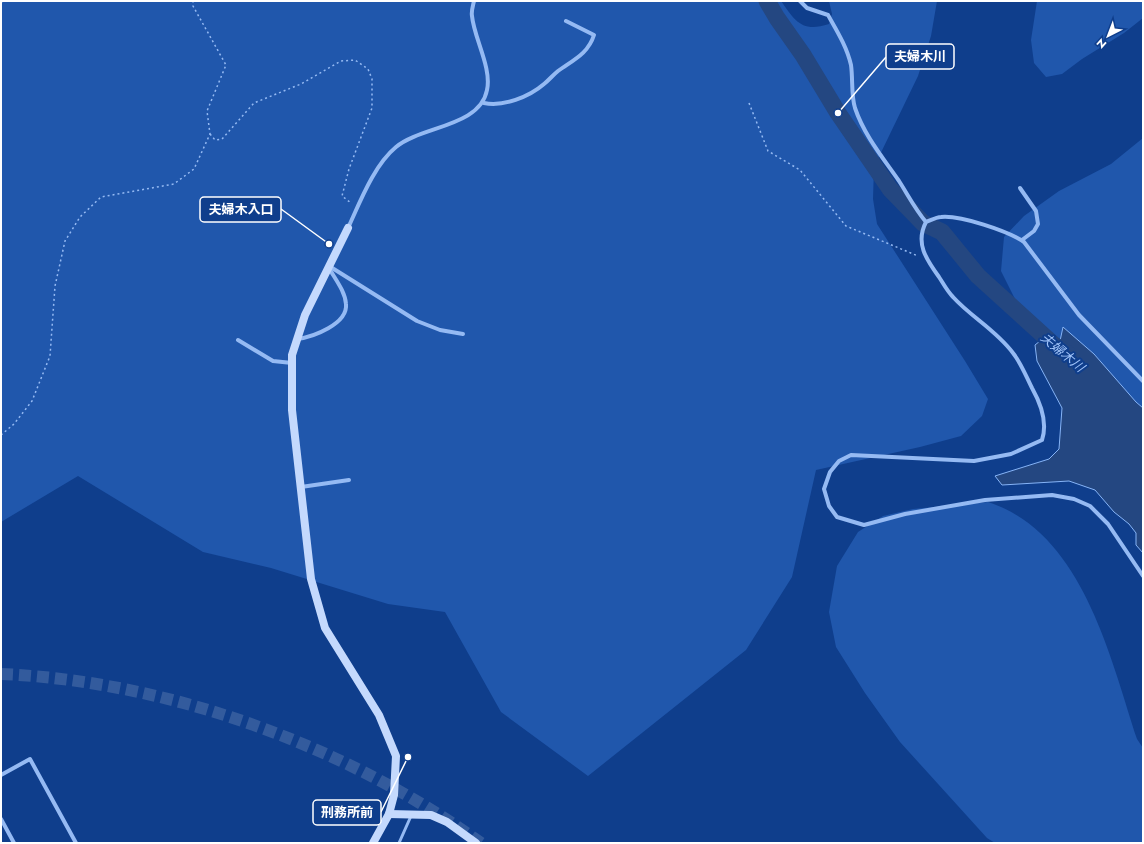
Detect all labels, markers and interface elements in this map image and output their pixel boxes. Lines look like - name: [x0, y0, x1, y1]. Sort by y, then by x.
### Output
- north arrow: [1088, 16, 1128, 56]
- text: N: [1093, 35, 1110, 52]
- callout: 夫婦木川: [886, 44, 954, 69]
- text: 夫婦木川: [894, 47, 946, 66]
- callout: 夫婦木入口: [200, 197, 281, 222]
- text: 夫婦木入口: [208, 200, 274, 219]
- water label: 夫婦木川: [1037, 328, 1090, 378]
- callout: 刑務所前: [313, 800, 381, 825]
- text: 刑務所前: [321, 803, 373, 822]

